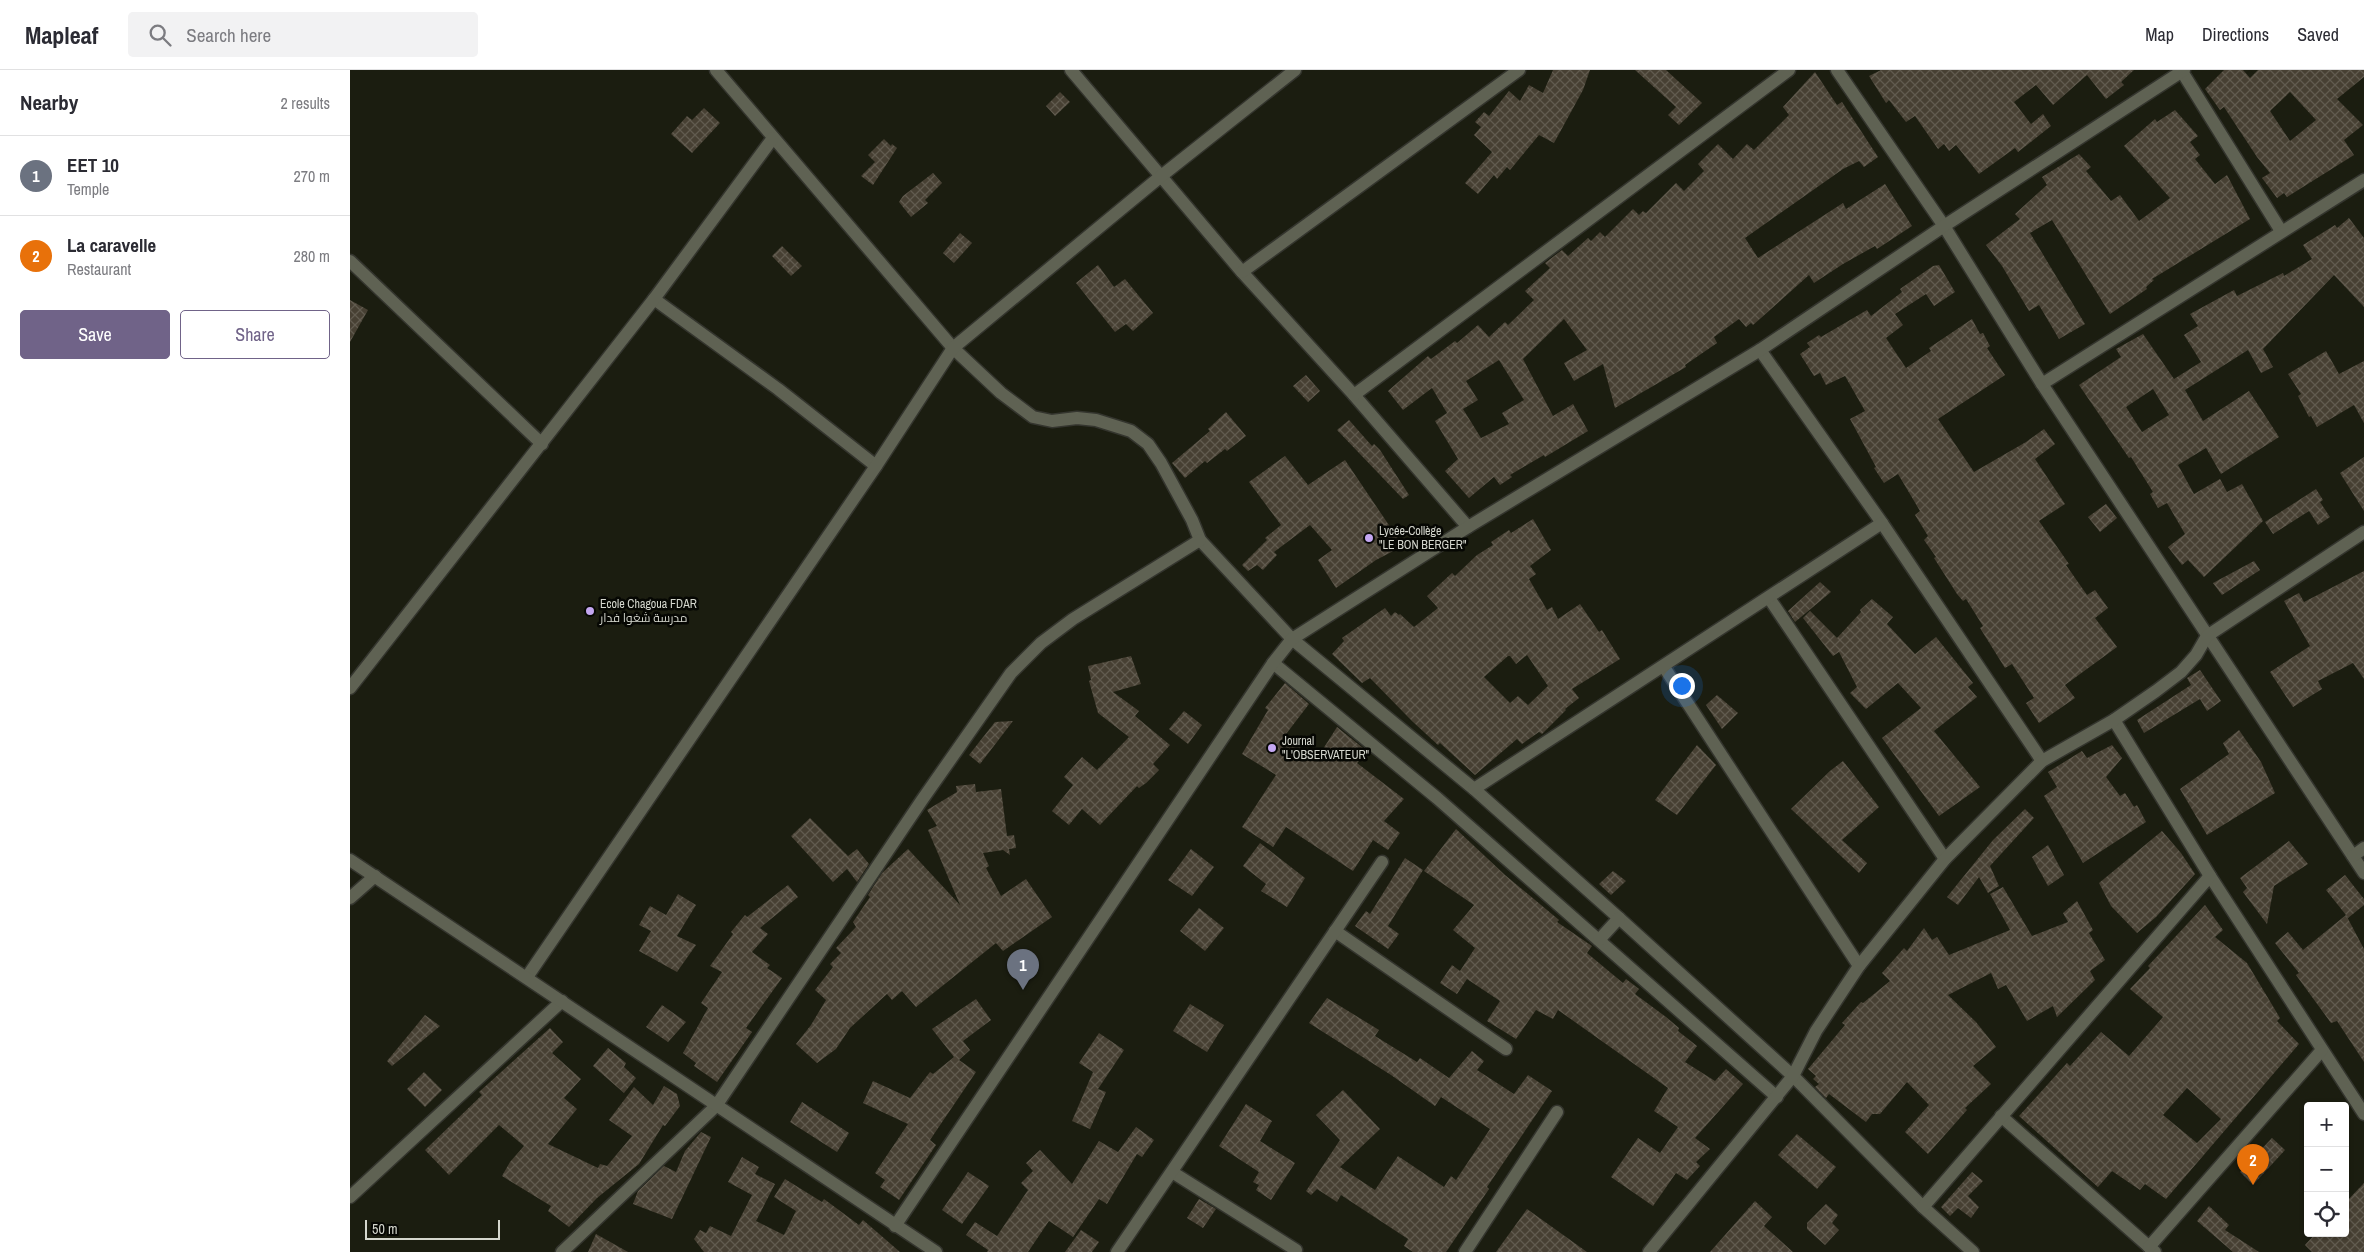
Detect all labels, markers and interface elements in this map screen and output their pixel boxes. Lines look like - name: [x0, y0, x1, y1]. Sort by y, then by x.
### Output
- search box: [128, 12, 478, 57]
- text: Mapleaf: [25, 19, 98, 51]
- icon: search: [146, 21, 174, 49]
- text: Search here: [186, 22, 271, 48]
- text: Map: [2145, 22, 2174, 47]
- text: Directions: [2202, 22, 2269, 47]
- text: Saved: [2297, 22, 2339, 47]
- text: Nearby: [20, 88, 78, 117]
- text: 2 results: [280, 92, 330, 114]
- text: EET 10: [67, 152, 119, 178]
- text: 1: [32, 165, 40, 187]
- text: 270 m: [294, 165, 330, 187]
- text: Temple: [67, 178, 109, 200]
- text: La caravelle: [67, 232, 156, 258]
- text: 2: [32, 245, 40, 267]
- text: 280 m: [294, 245, 330, 267]
- text: Restaurant: [67, 258, 131, 280]
- button: Save: [20, 310, 170, 359]
- button: Share: [180, 310, 330, 359]
- place label: Lycée-Collège "LE BON BERGER": [1379, 523, 1467, 553]
- marker: Lycée-Collège "LE BON BERGER": [1363, 532, 1375, 544]
- place label: Ecole Chagoua FDAR مدرسة شغوا فدار: [599, 596, 697, 626]
- marker: Ecole Chagoua FDAR مدرسة شغوا فدار: [584, 605, 596, 617]
- your location: [1669, 673, 1695, 699]
- place label: Journal "L'OBSERVATEUR": [1282, 733, 1370, 763]
- marker: Journal "L'OBSERVATEUR": [1266, 742, 1278, 754]
- pin: 1: [1007, 949, 1039, 990]
- map controls: [2304, 1102, 2349, 1237]
- button: +: [2304, 1102, 2349, 1147]
- pin: 2: [2237, 1144, 2269, 1185]
- button: −: [2304, 1147, 2349, 1192]
- button: locate: [2304, 1192, 2349, 1237]
- scale bar: [365, 1217, 500, 1240]
- text: 50 m: [372, 1220, 398, 1238]

